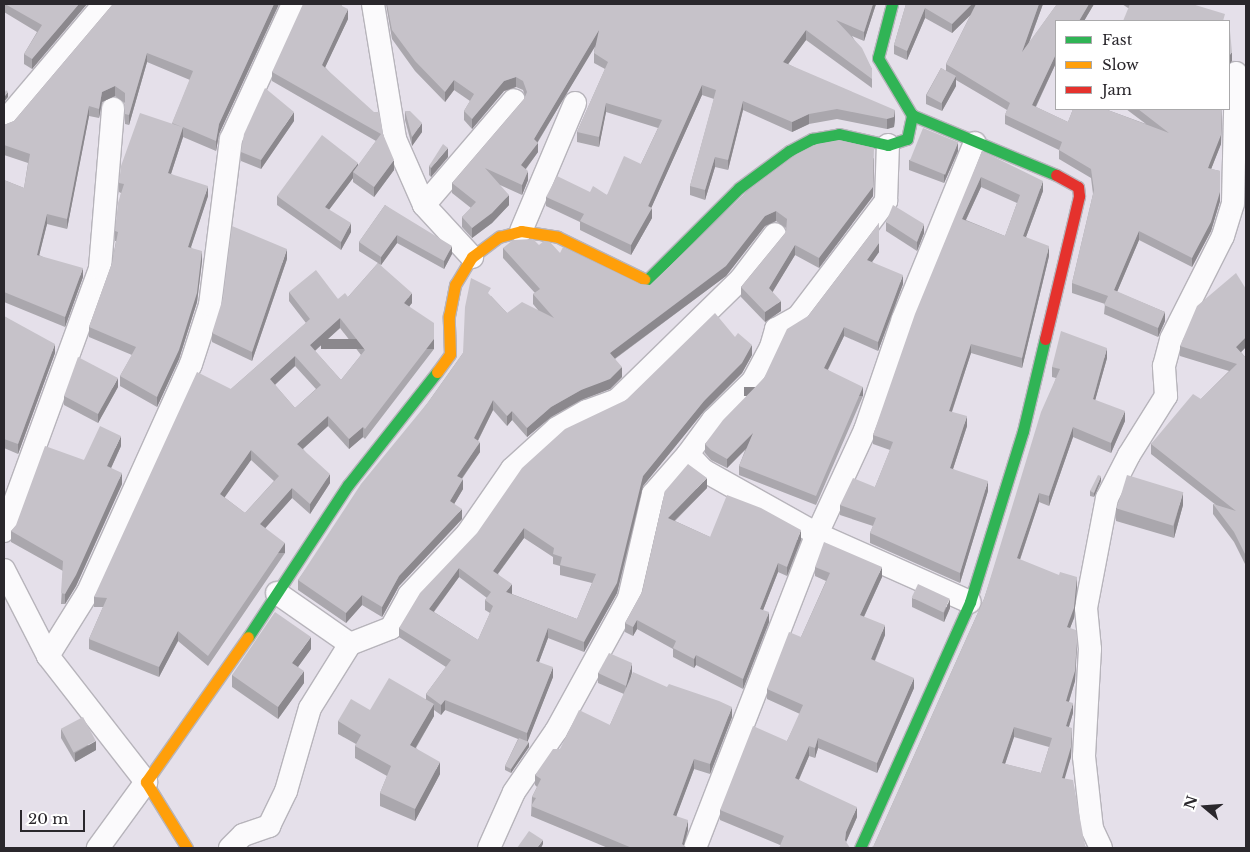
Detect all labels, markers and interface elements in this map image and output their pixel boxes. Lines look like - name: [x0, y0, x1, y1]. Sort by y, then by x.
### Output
- legend: [1055, 20, 1230, 110]
- text: Fast: [1102, 30, 1132, 49]
- text: Slow: [1102, 55, 1139, 74]
- text: Jam: [1102, 80, 1132, 99]
- north arrow: [1180, 782, 1230, 832]
- text: N: [1180, 793, 1201, 811]
- scale bar: [22, 800, 88, 832]
- text: 20 m: [28, 809, 68, 828]

